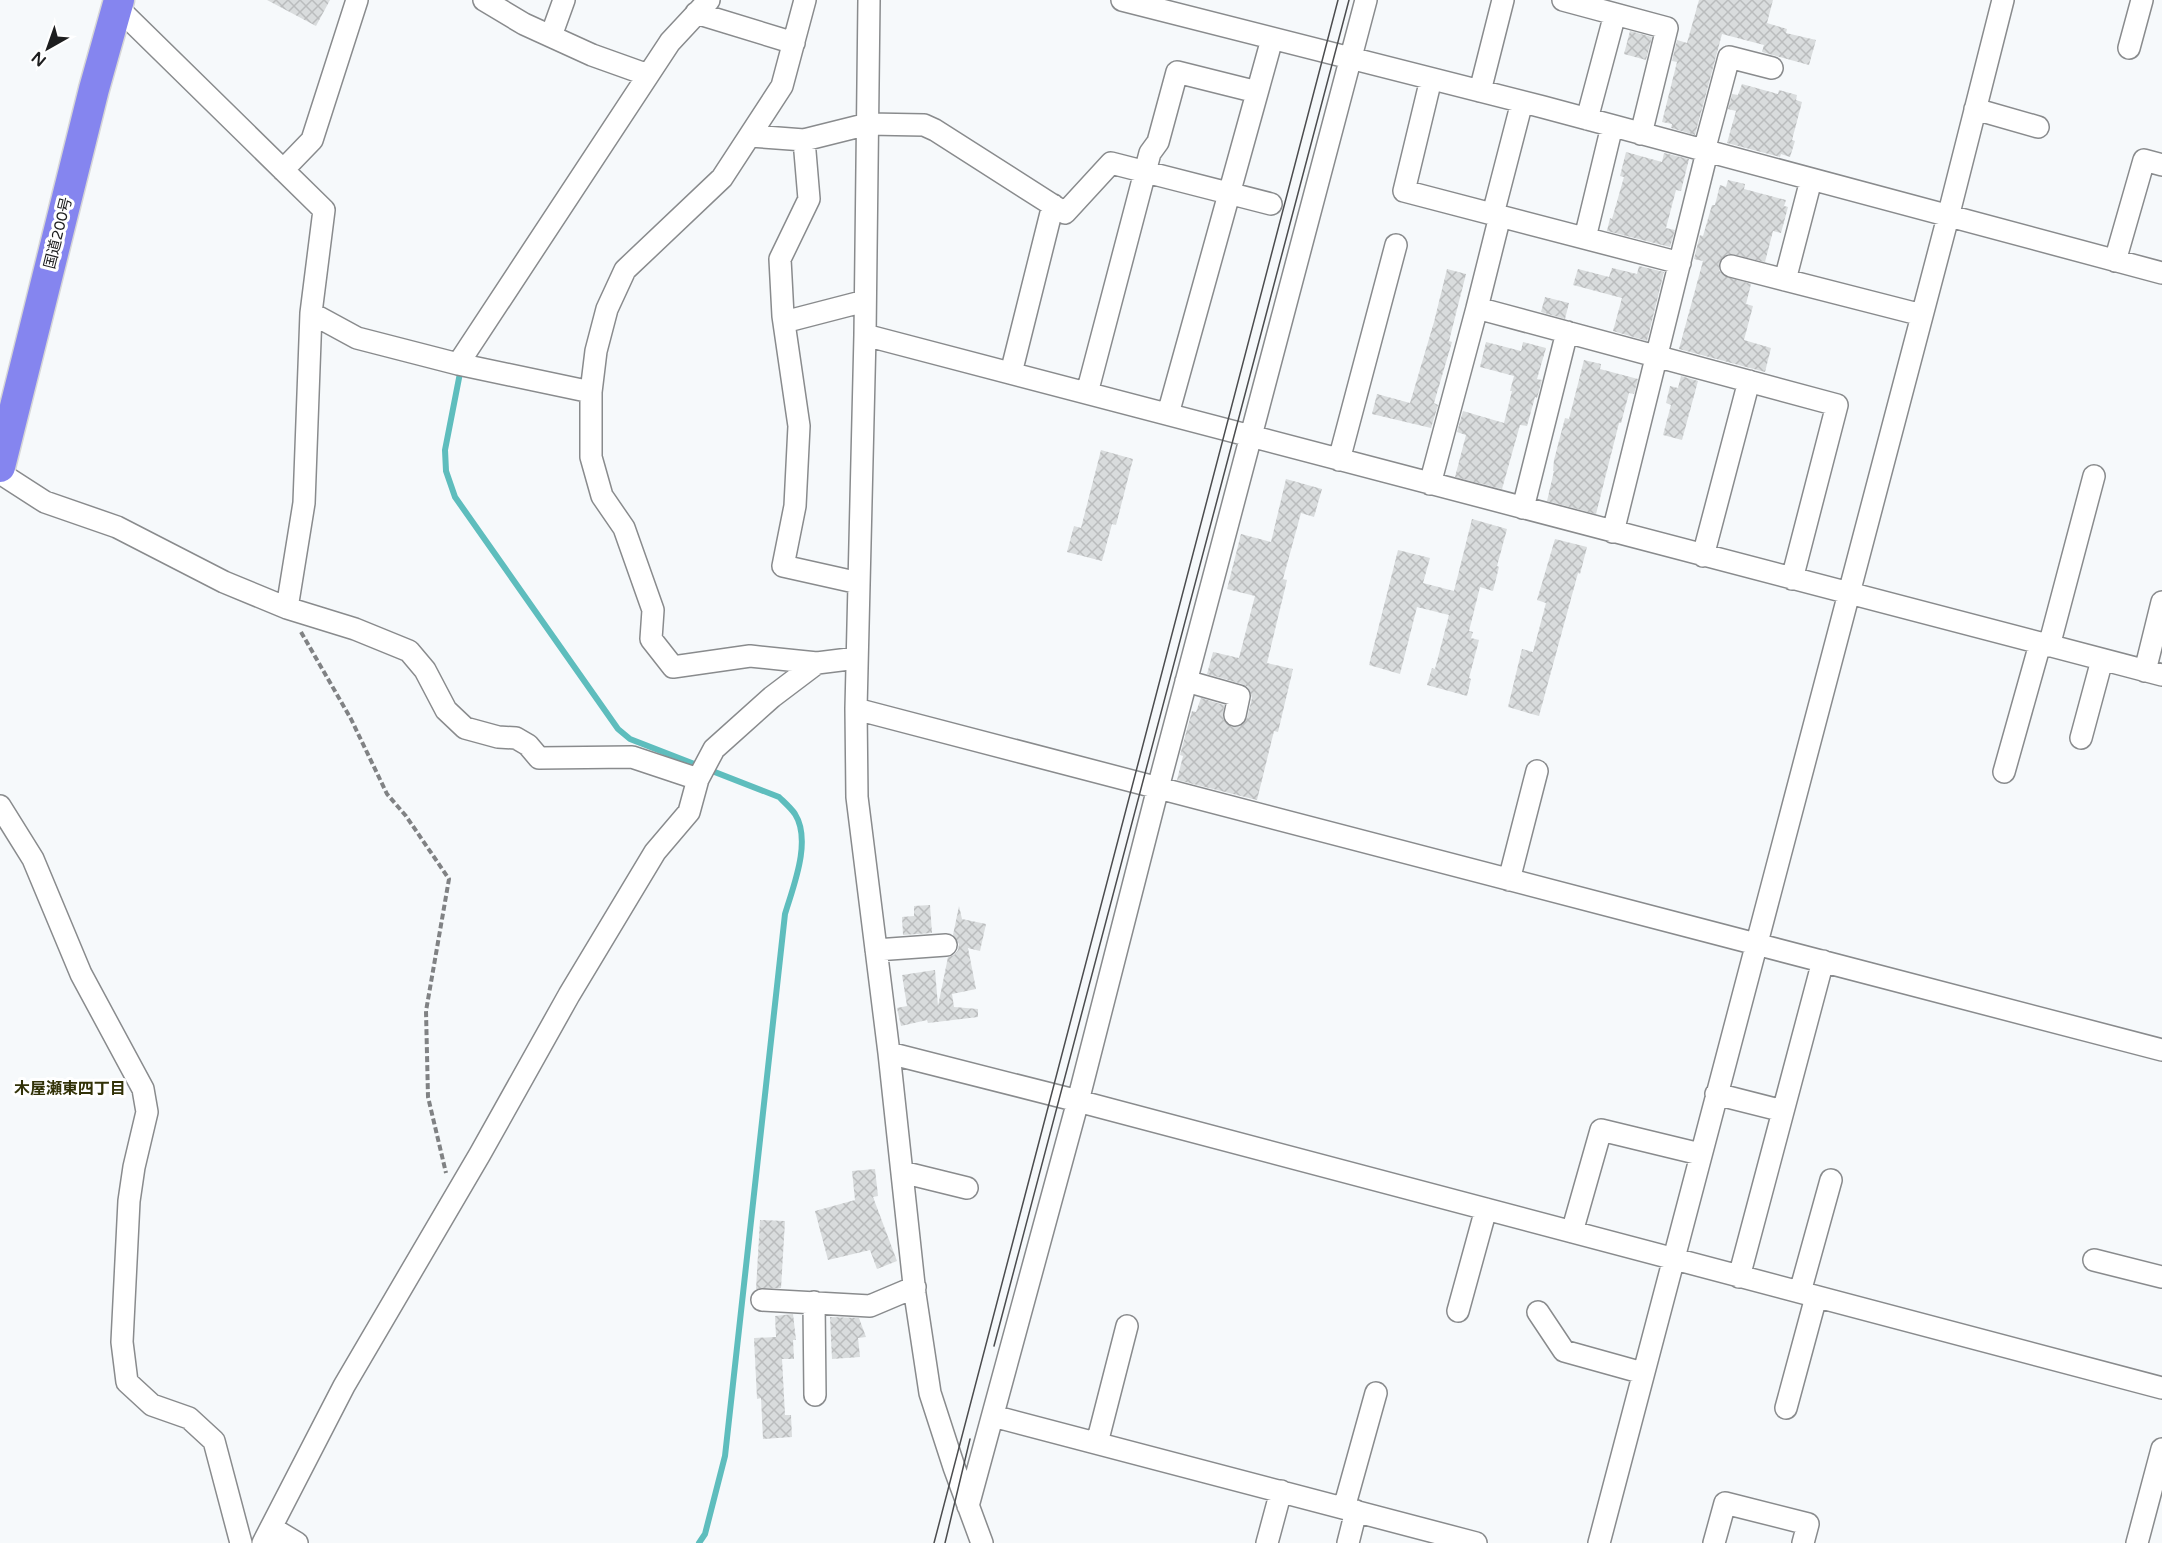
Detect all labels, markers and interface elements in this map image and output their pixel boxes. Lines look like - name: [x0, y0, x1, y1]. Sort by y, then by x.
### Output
- north arrow: [18, 18, 78, 78]
- text: N: [28, 47, 50, 71]
- street label: 国道200号: [40, 195, 76, 271]
- district label: 木屋瀬東四丁目: [14, 1079, 126, 1099]

